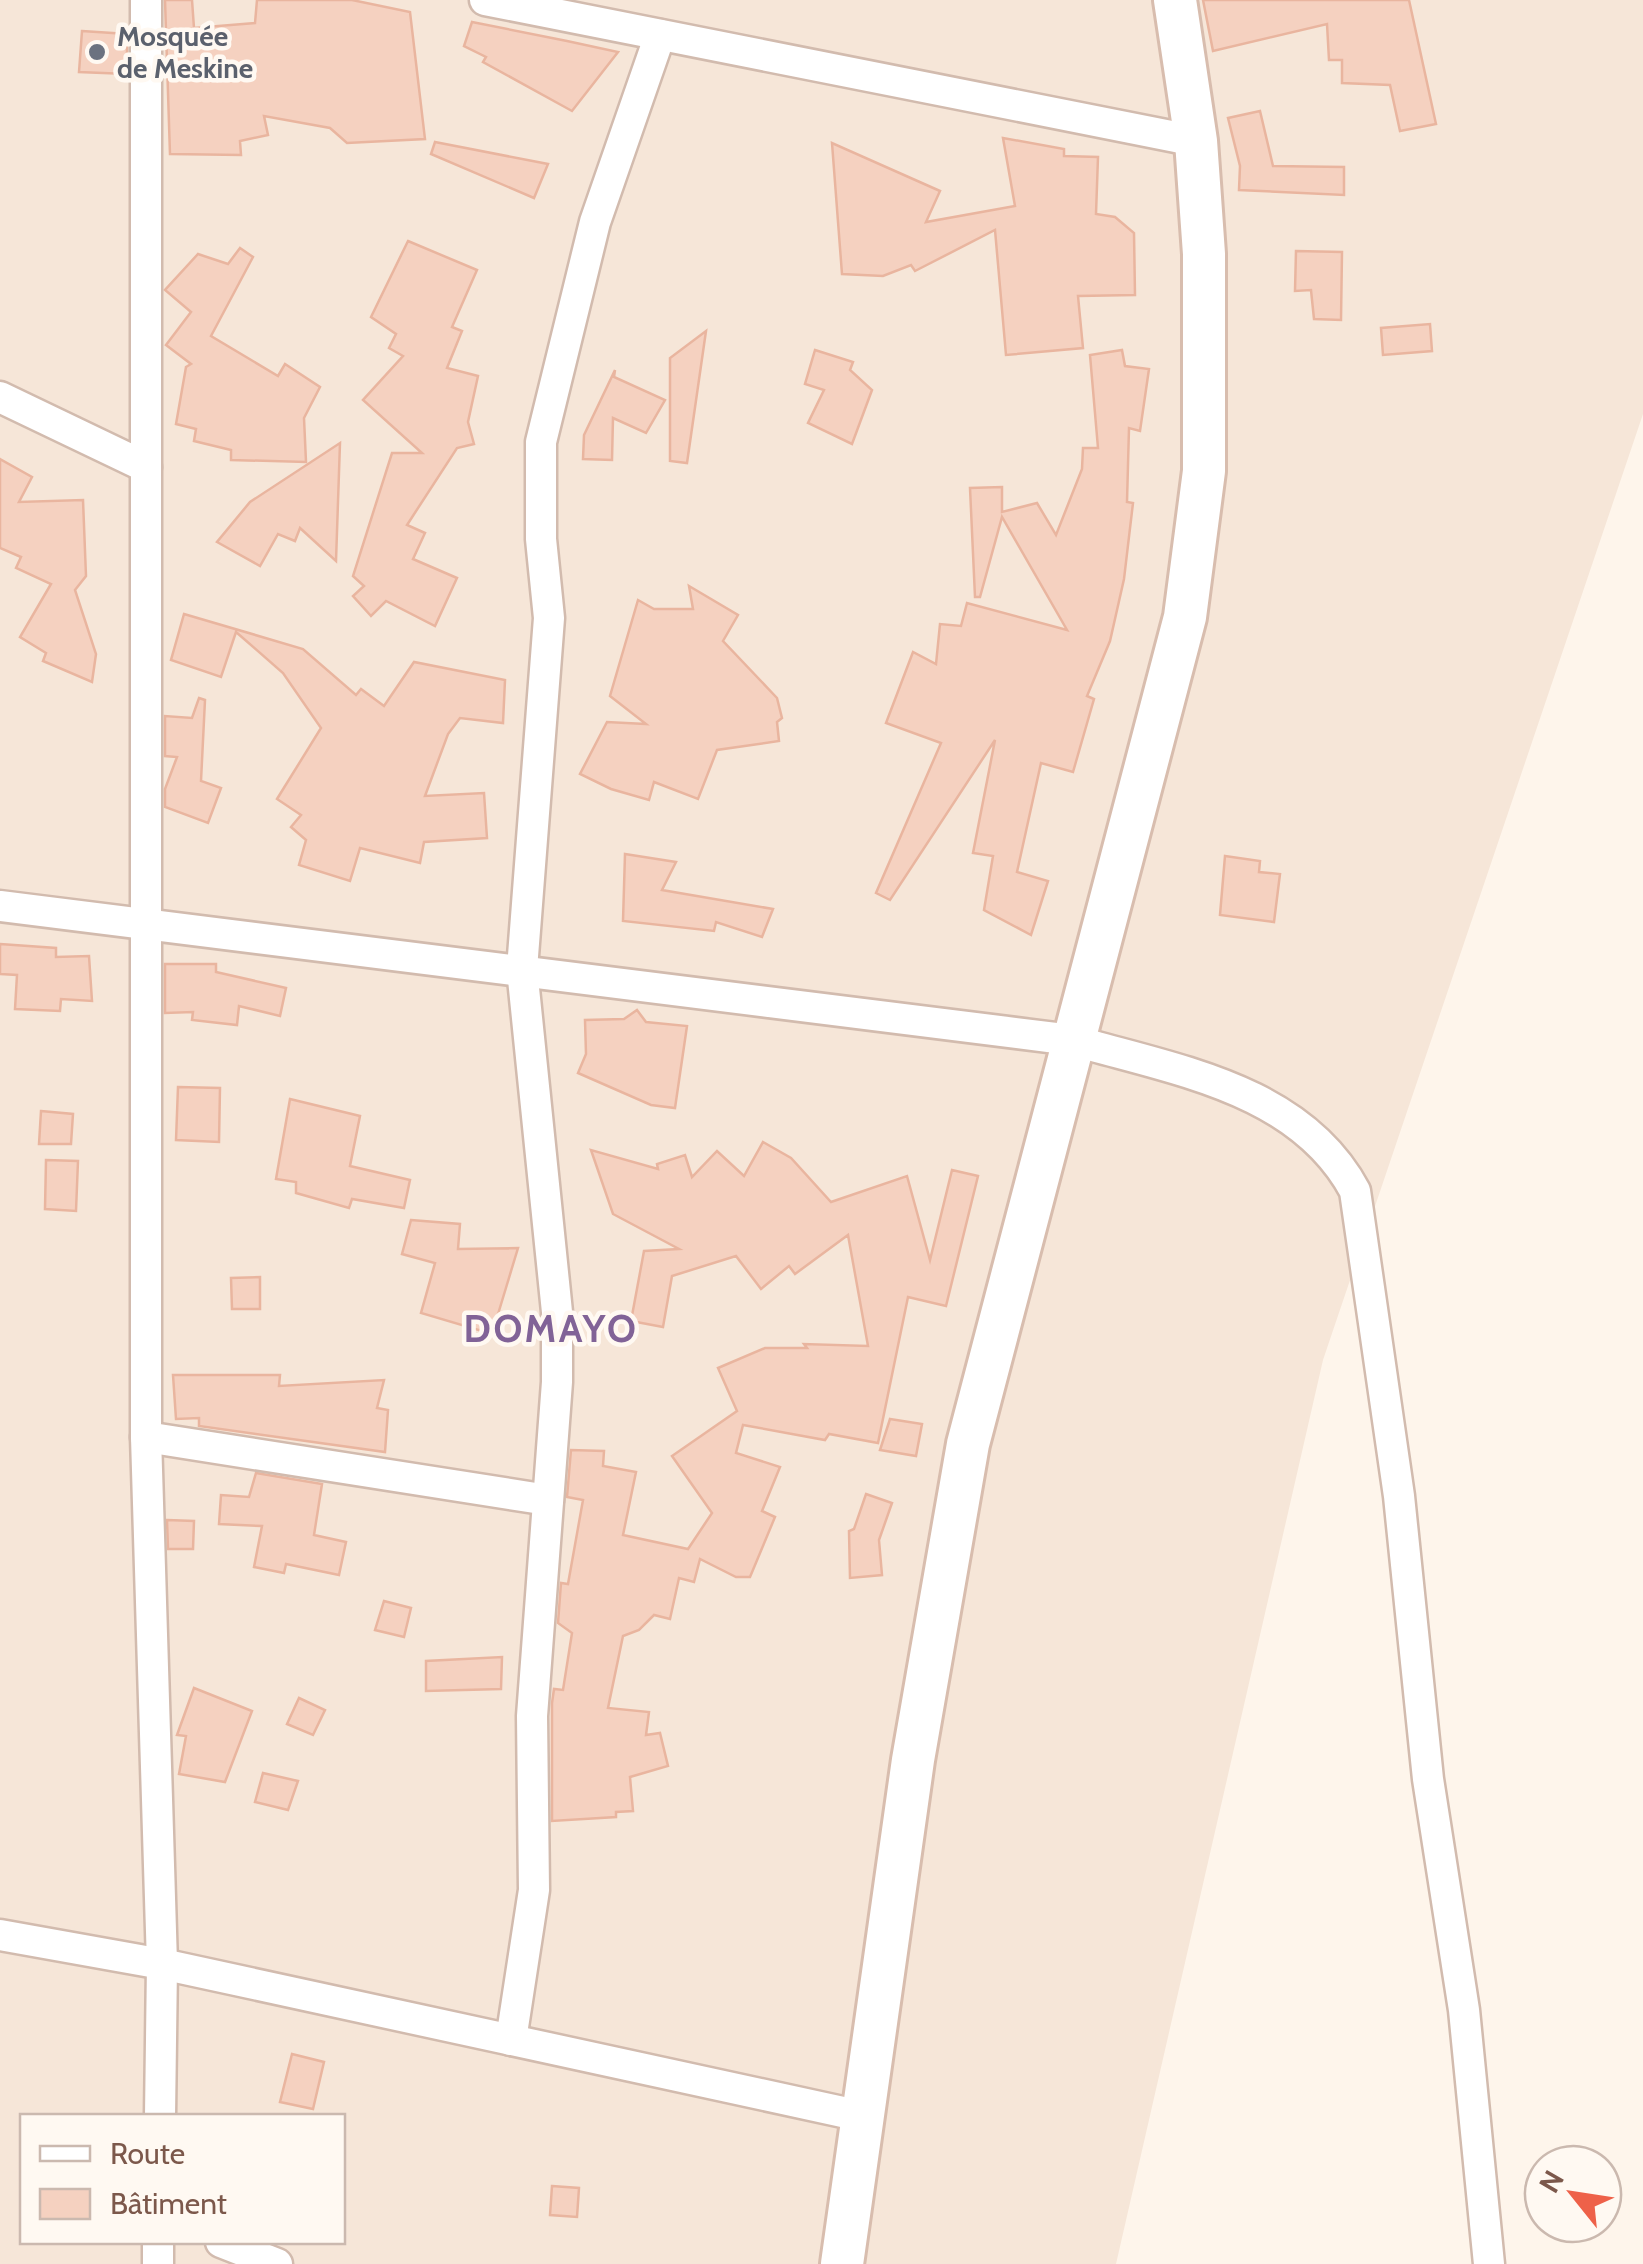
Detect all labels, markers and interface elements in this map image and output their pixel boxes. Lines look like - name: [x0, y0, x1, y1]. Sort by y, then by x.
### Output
- place label: Mosquée de Meskine: [117, 19, 253, 85]
- marker: Mosquée de Meskine: [86, 41, 108, 63]
- district label: DOMAYO: [464, 1305, 638, 1352]
- legend: [20, 2114, 345, 2244]
- text: Route: [110, 2135, 185, 2172]
- north arrow: [1523, 2144, 1623, 2244]
- text: N: [1532, 2164, 1571, 2199]
- text: Bâtiment: [110, 2185, 227, 2222]

